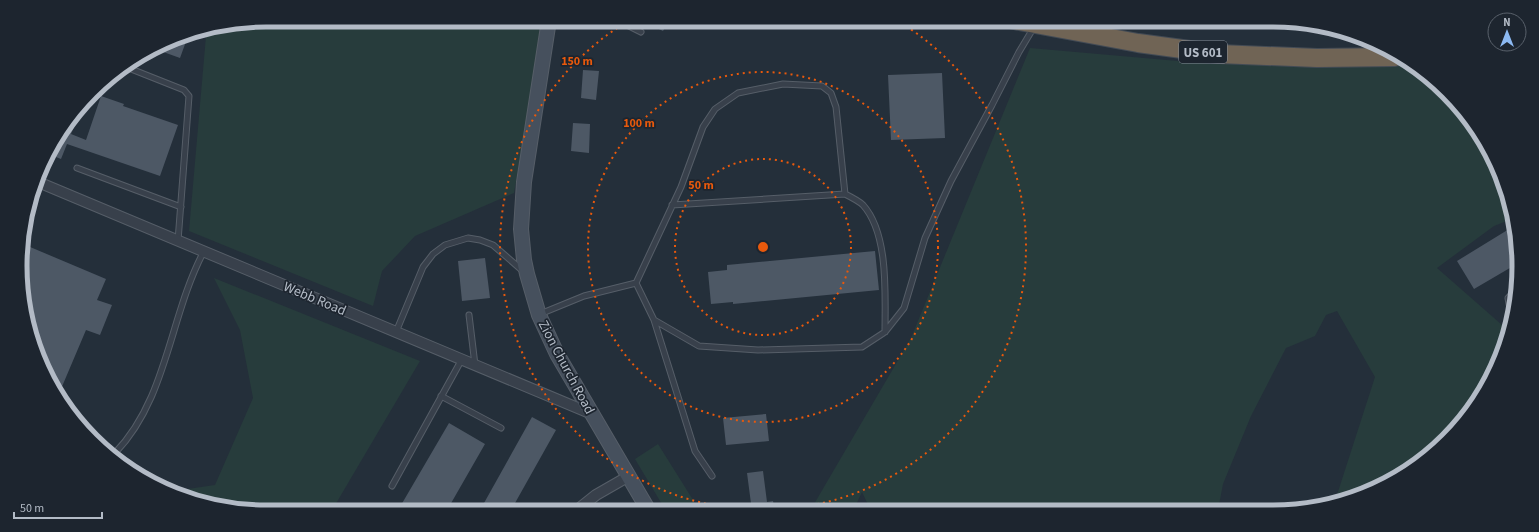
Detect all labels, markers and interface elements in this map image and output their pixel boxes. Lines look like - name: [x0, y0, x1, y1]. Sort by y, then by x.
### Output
- north arrow: [1487, 12, 1527, 52]
- text: N: [1503, 15, 1511, 30]
- road number: US 601: [1179, 41, 1227, 63]
- text: 150 m: [561, 53, 593, 70]
- text: 100 m: [623, 115, 655, 132]
- text: 50 m: [688, 177, 714, 194]
- centre of rings: [756, 240, 770, 254]
- street label: Webb Road: [280, 277, 349, 321]
- street label: Zion Church Road: [533, 317, 599, 418]
- scale bar: [14, 494, 102, 520]
- text: 50 m: [20, 500, 44, 517]

